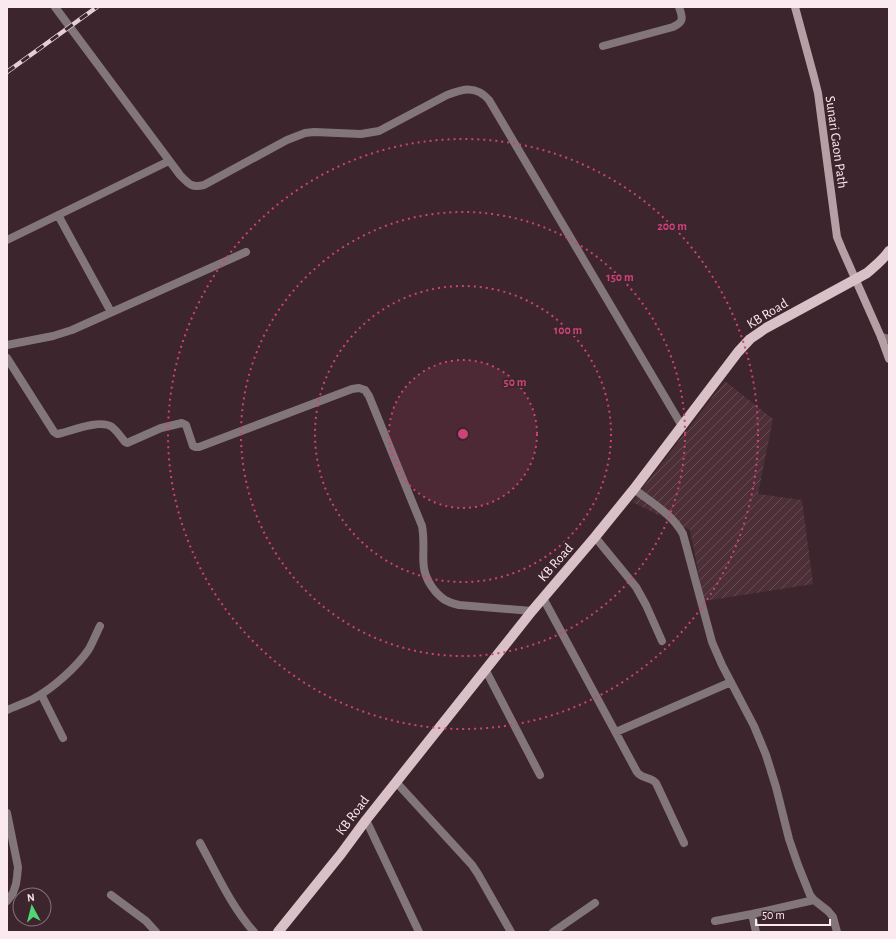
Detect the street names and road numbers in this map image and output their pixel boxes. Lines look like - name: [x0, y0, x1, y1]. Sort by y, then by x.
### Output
- street label: Sunari Gaon Path: [823, 95, 849, 189]
- street label: KB Road: [744, 296, 791, 332]
- street label: KB Road: [536, 541, 576, 584]
- street label: KB Road: [334, 793, 372, 838]

